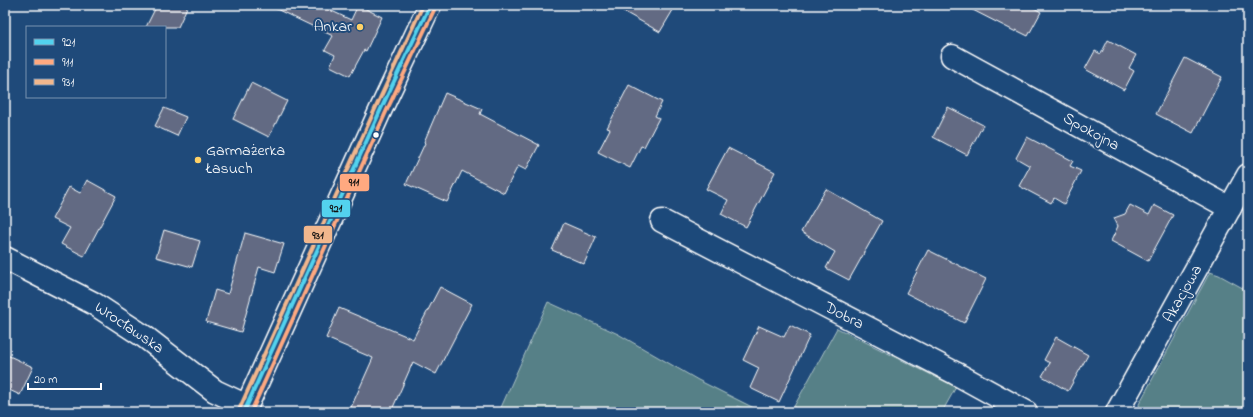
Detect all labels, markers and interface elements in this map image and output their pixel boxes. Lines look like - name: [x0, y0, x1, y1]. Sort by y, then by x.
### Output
- place label: Ankar: [314, 15, 352, 39]
- marker: Ankar: [355, 22, 365, 32]
- legend: [26, 26, 166, 98]
- text: 921: [62, 34, 76, 52]
- text: 911: [62, 54, 73, 72]
- text: 931: [62, 74, 75, 92]
- street label: Spokojna: [1058, 107, 1124, 157]
- unlabelled marker: [371, 130, 381, 140]
- place label: Garmażerka Łasuch: [205, 139, 285, 181]
- marker: Garmażerka Łasuch: [193, 155, 203, 165]
- line badge: 911: [339, 173, 370, 192]
- text: 911: [348, 175, 360, 191]
- line badge: 921: [321, 199, 351, 218]
- text: 921: [329, 201, 343, 217]
- line badge: 931: [303, 225, 333, 244]
- text: 931: [311, 228, 324, 244]
- street label: Akacjowa: [1157, 261, 1209, 327]
- street label: Dobra: [819, 295, 868, 336]
- street label: Wrocławska: [89, 296, 169, 360]
- scale bar: [28, 365, 101, 391]
- text: 20 m: [34, 371, 57, 389]

